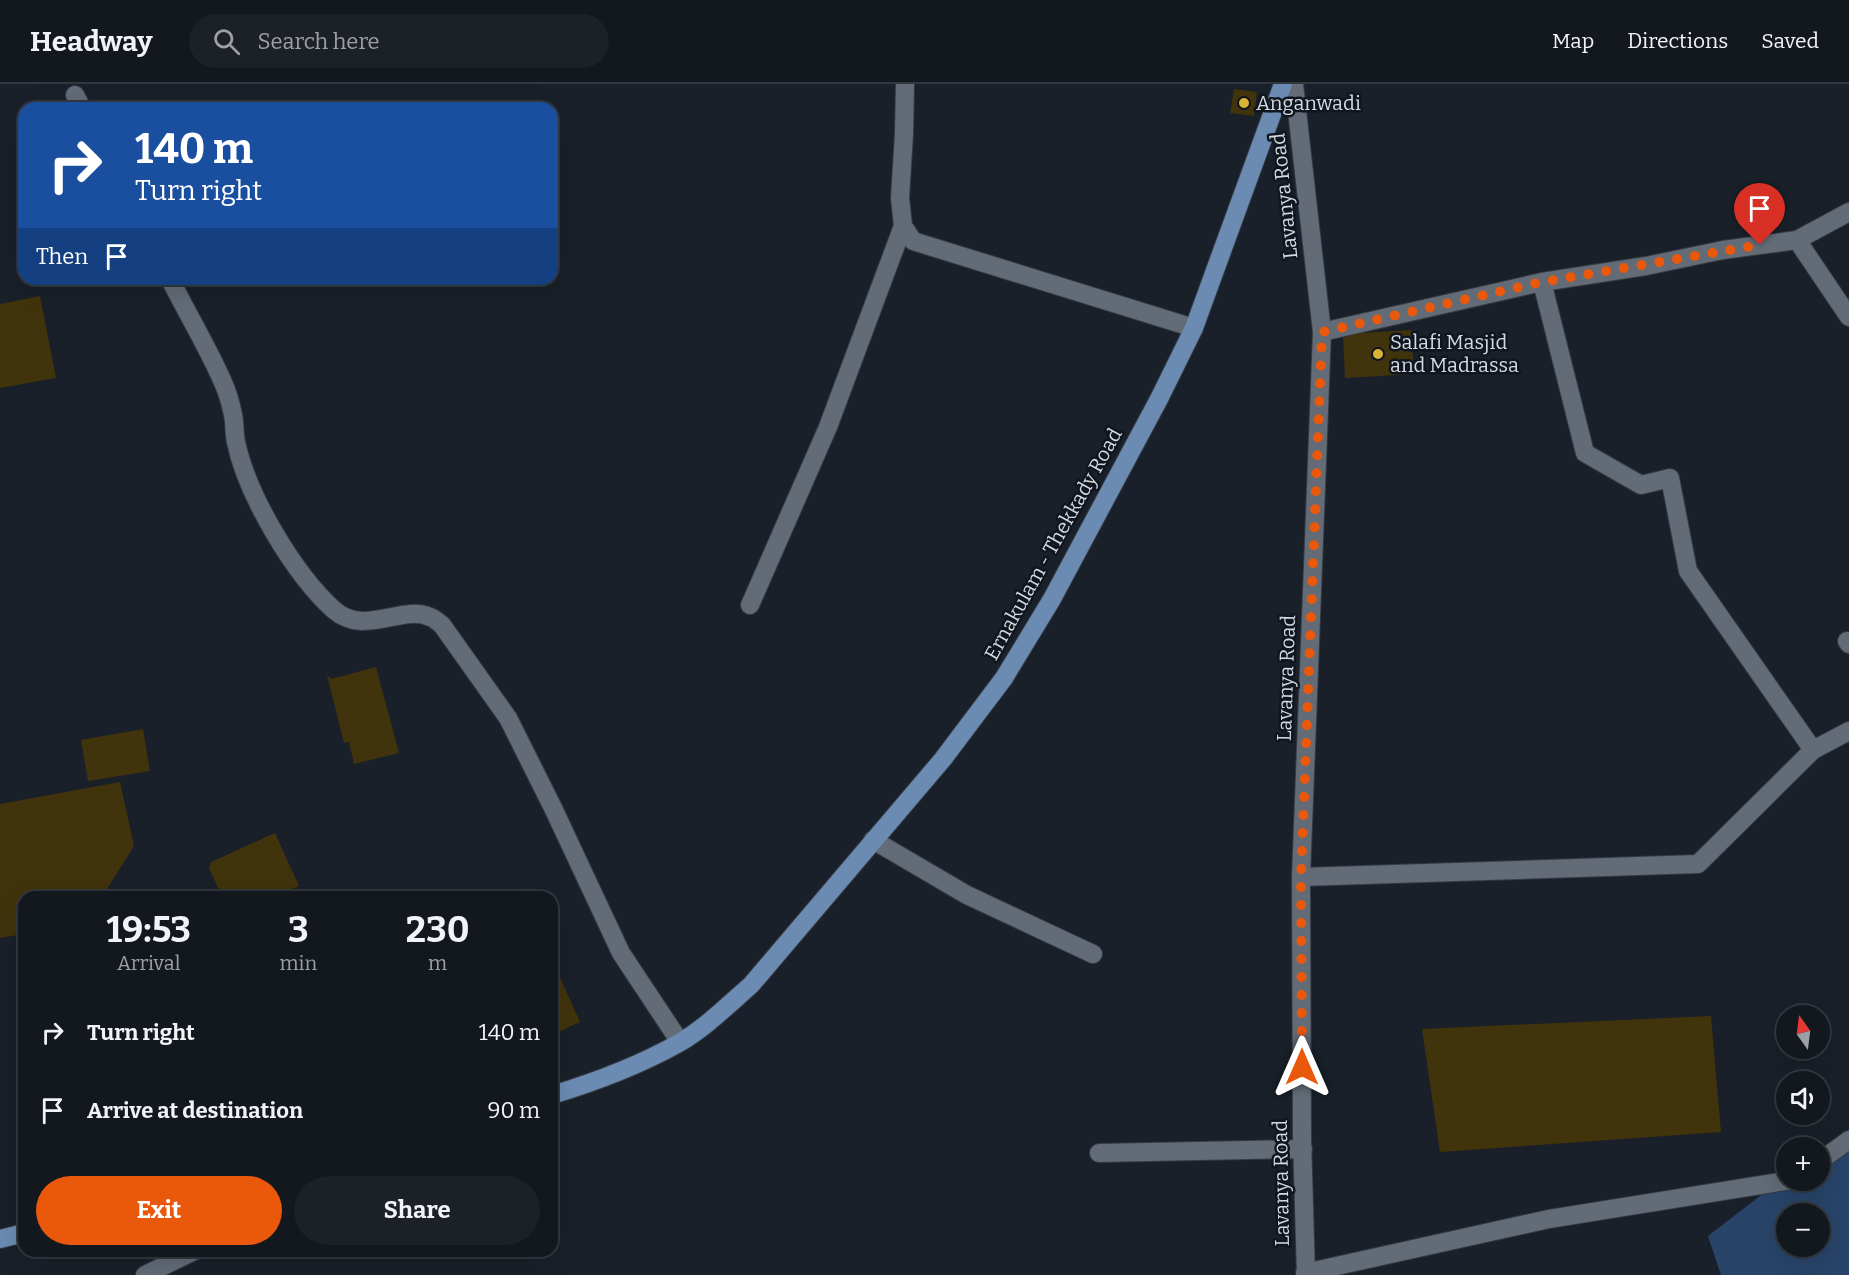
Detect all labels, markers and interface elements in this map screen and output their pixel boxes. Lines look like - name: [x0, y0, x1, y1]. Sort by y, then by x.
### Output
- search box: [189, 14, 609, 68]
- text: Headway: [30, 25, 153, 58]
- icon: search: [210, 25, 243, 58]
- text: Search here: [258, 28, 380, 55]
- text: Map: [1552, 28, 1594, 54]
- text: Directions: [1627, 28, 1728, 54]
- text: Saved: [1761, 28, 1819, 54]
- place label: Anganwadi: [1256, 91, 1361, 115]
- marker: Anganwadi: [1237, 96, 1251, 110]
- text: 140 m: [135, 124, 253, 174]
- icon: right: [36, 126, 114, 204]
- street label: Lavanya Road: [1265, 132, 1303, 260]
- text: Turn right: [135, 175, 262, 207]
- pin: [1734, 183, 1785, 245]
- icon: arrive: [1743, 192, 1776, 225]
- icon: arrive: [100, 240, 133, 273]
- text: Then: [36, 243, 88, 270]
- place label: Salafi Masjid and Madrassa: [1390, 330, 1519, 377]
- marker: Salafi Masjid and Madrassa: [1371, 347, 1385, 361]
- street label: Ernakulam - Thekkady Road: [979, 424, 1127, 664]
- street label: Lavanya Road: [1272, 614, 1300, 742]
- text: 19:53: [106, 908, 191, 952]
- text: 3: [288, 908, 309, 952]
- text: 230: [406, 908, 470, 952]
- text: Arrival: [117, 951, 180, 975]
- text: min: [280, 951, 317, 975]
- text: m: [428, 951, 447, 975]
- north arrow: [1776, 1005, 1830, 1059]
- map controls: [1776, 1005, 1830, 1257]
- icon: right: [36, 1016, 69, 1049]
- text: Turn right: [87, 1019, 195, 1046]
- text: 140 m: [479, 1019, 540, 1046]
- position arrow: [1270, 1035, 1334, 1099]
- button: sound: [1776, 1071, 1830, 1125]
- icon: arrive: [36, 1094, 69, 1127]
- text: Arrive at destination: [87, 1097, 303, 1124]
- text: 90 m: [488, 1097, 540, 1124]
- street label: Lavanya Road: [1268, 1119, 1294, 1246]
- button: +: [1776, 1137, 1830, 1191]
- button: Exit: [36, 1176, 282, 1245]
- button: Share: [294, 1176, 540, 1245]
- button: −: [1776, 1203, 1830, 1257]

